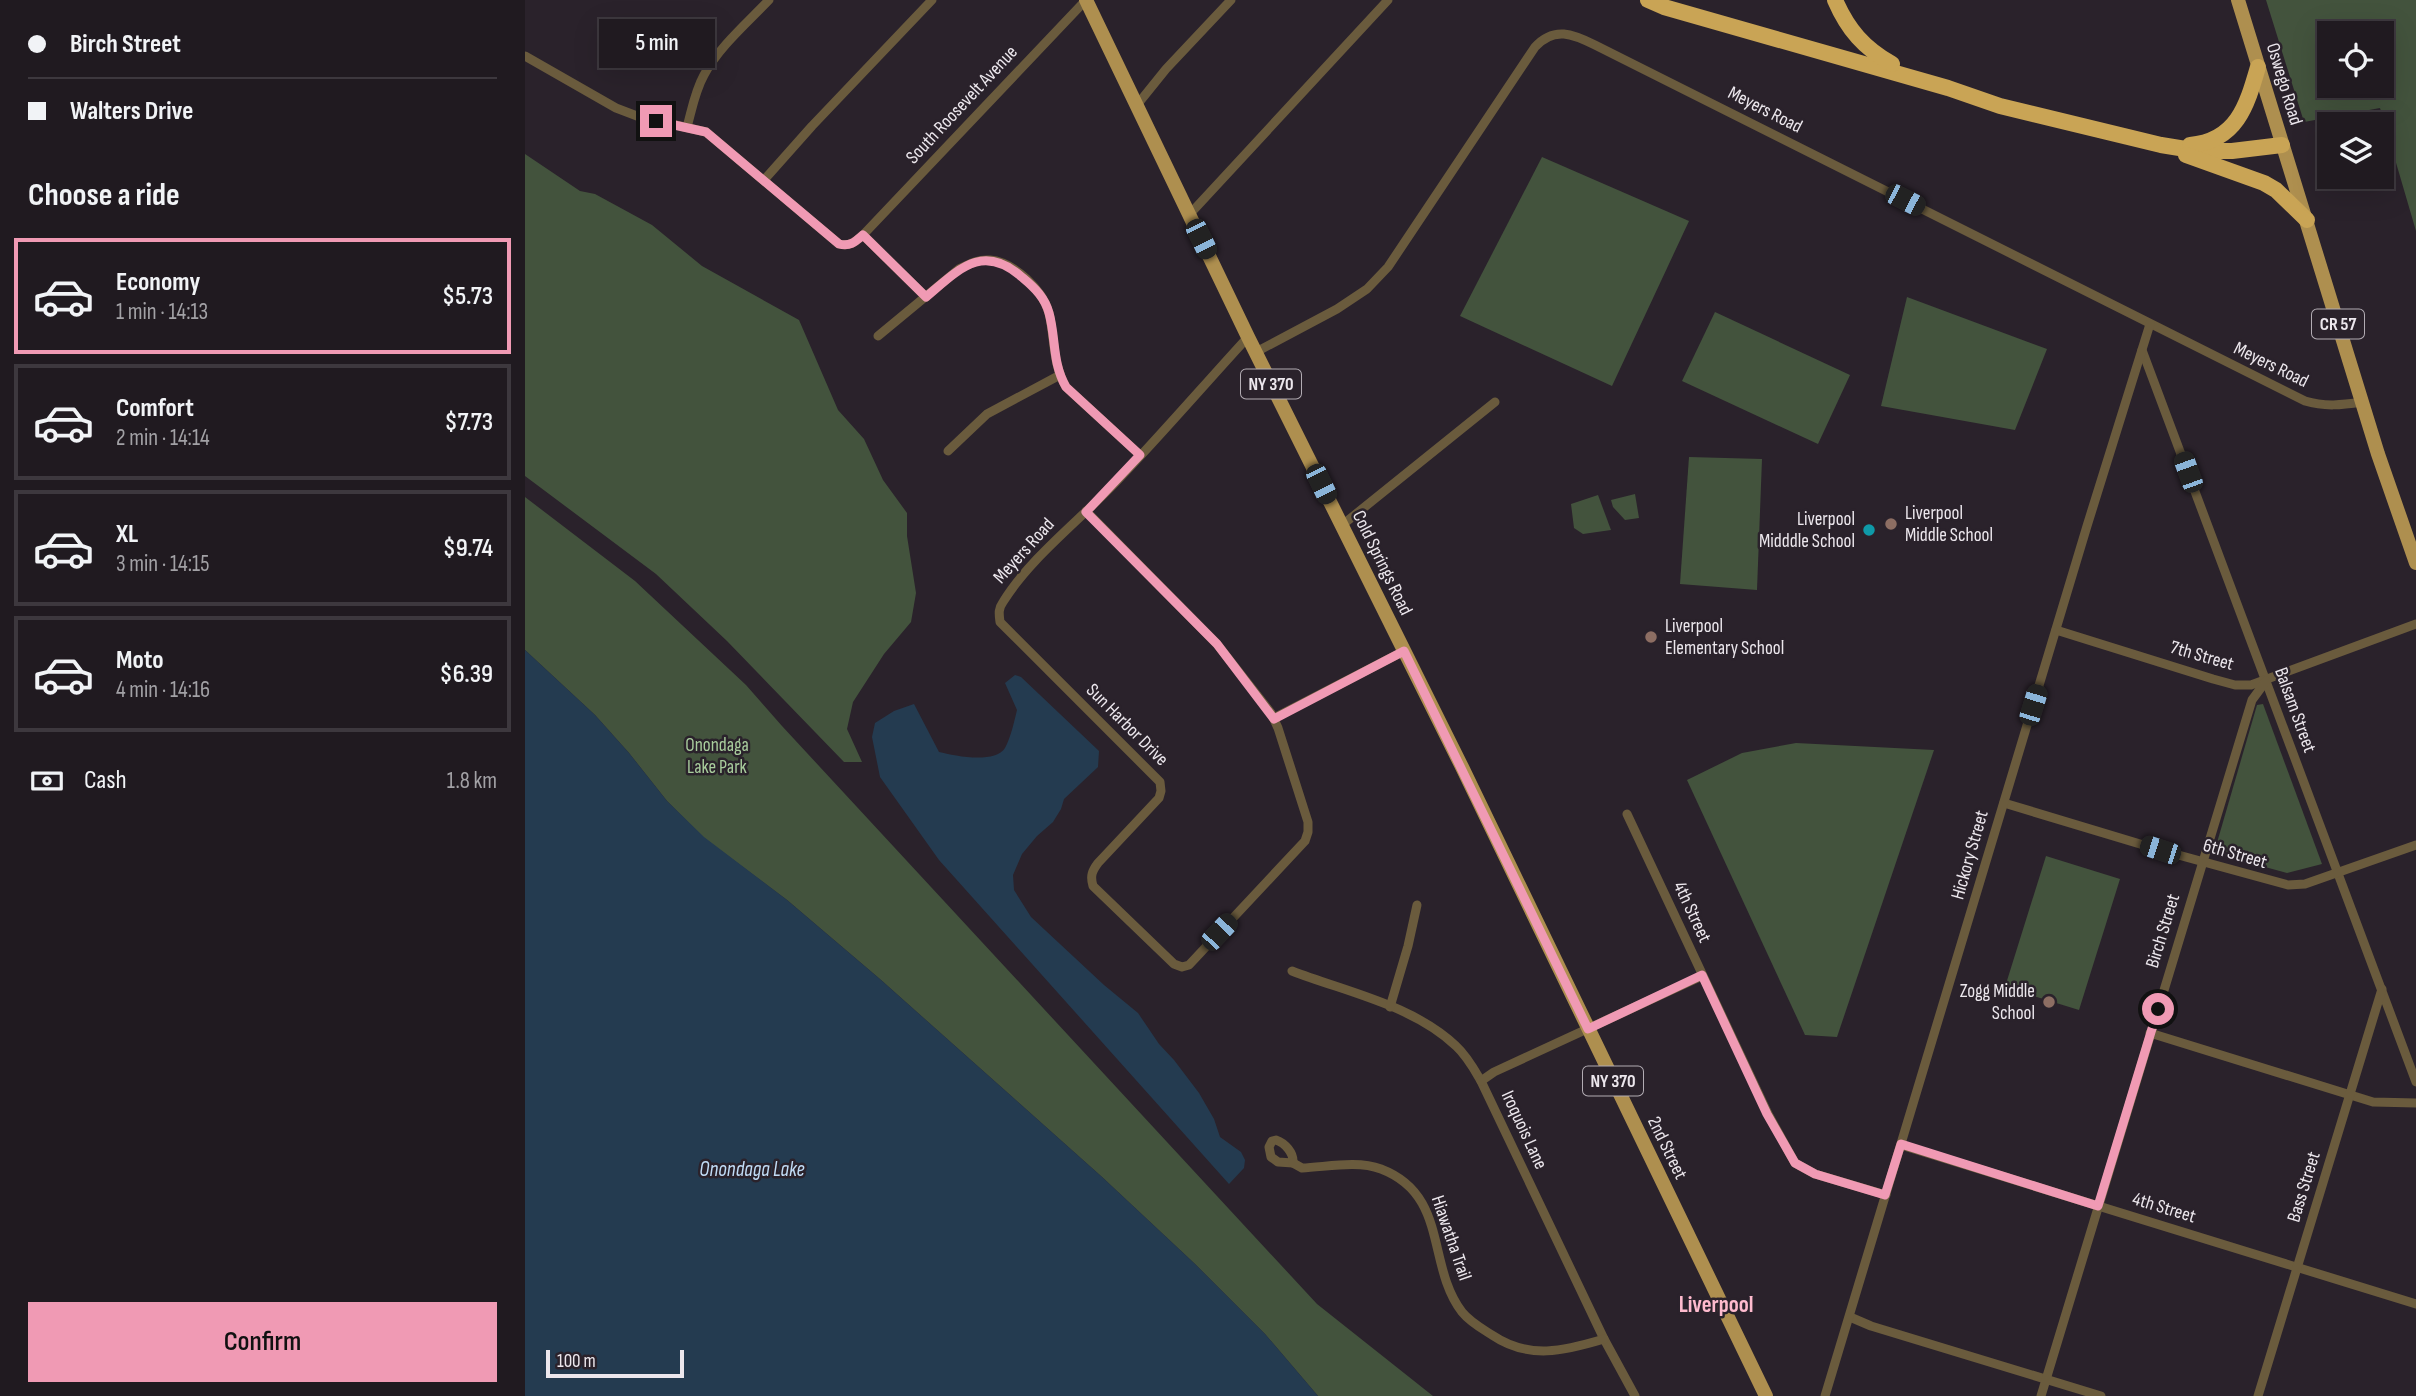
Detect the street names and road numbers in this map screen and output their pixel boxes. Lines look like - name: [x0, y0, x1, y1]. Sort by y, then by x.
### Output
- street label: Oswego Road: [2261, 40, 2307, 128]
- street label: South Roosevelt Avenue: [901, 41, 1023, 169]
- street label: Meyers Road: [1724, 82, 1806, 138]
- road number: CR 57: [2312, 310, 2364, 338]
- street label: Meyers Road: [2230, 337, 2312, 393]
- road number: NY 370: [1241, 370, 1301, 398]
- street label: Cold Springs Road: [1347, 507, 1417, 619]
- street label: Meyers Road: [989, 513, 1059, 589]
- street label: 7th Street: [2168, 636, 2237, 676]
- street label: Balsam Street: [2269, 664, 2321, 756]
- street label: Sun Harbor Drive: [1081, 679, 1173, 771]
- street label: Hickory Street: [1946, 808, 1994, 902]
- street label: 6th Street: [2200, 834, 2270, 874]
- street label: 4th Street: [1668, 878, 1716, 946]
- street label: Birch Street: [2141, 891, 2185, 971]
- road number: NY 370: [1583, 1066, 1643, 1096]
- street label: Iroquois Lane: [1496, 1087, 1552, 1173]
- street label: 2nd Street: [1642, 1113, 1692, 1183]
- street label: Bass Street: [2282, 1149, 2326, 1225]
- street label: 4th Street: [2130, 1188, 2199, 1229]
- street label: Hiawatha Trail: [1426, 1193, 1476, 1283]

